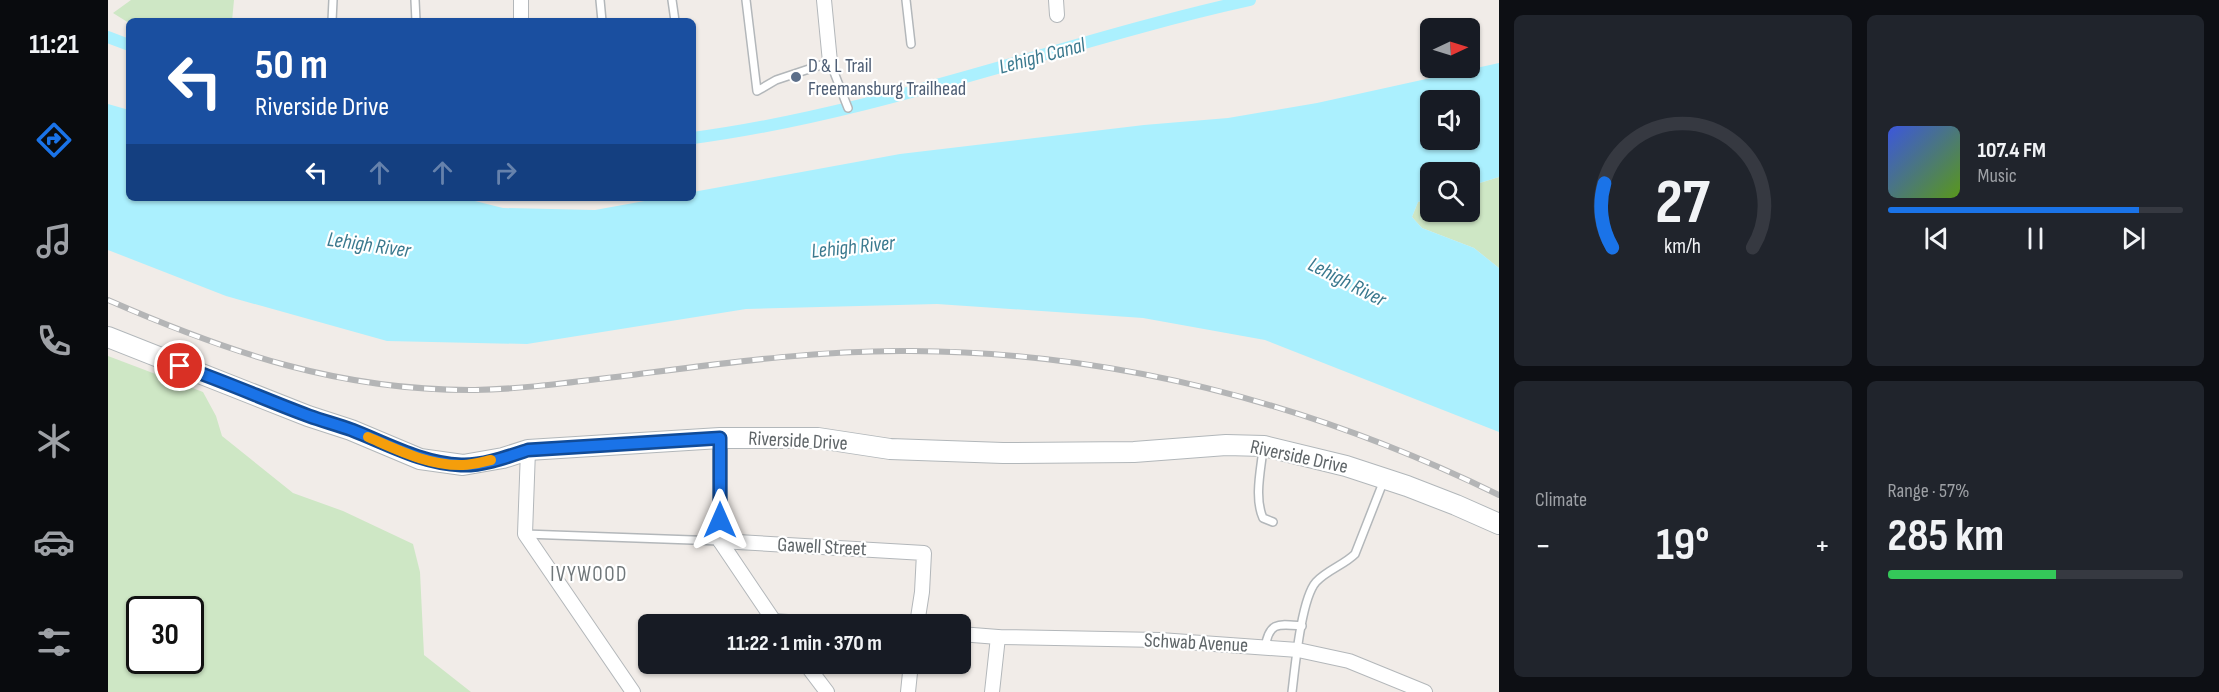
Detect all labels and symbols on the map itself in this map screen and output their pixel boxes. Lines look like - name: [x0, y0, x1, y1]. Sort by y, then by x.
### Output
- north arrow: [1420, 18, 1480, 78]
- water label: Lehigh Canal: [996, 32, 1089, 79]
- place label: D & L Trail Freemansburg Trailhead: [808, 54, 966, 101]
- marker: D & L Trail Freemansburg Trailhead: [789, 70, 803, 84]
- water label: Lehigh River: [326, 227, 413, 263]
- water label: Lehigh River: [810, 230, 897, 264]
- water label: Lehigh River: [1304, 252, 1391, 313]
- pin: [154, 340, 205, 391]
- street label: Riverside Drive: [748, 426, 848, 456]
- street label: Riverside Drive: [1248, 435, 1350, 479]
- position arrow: [688, 488, 752, 552]
- street label: Gawell Street: [777, 533, 867, 561]
- district label: IVYWOOD: [550, 562, 628, 587]
- speed limit sign: 30: [126, 596, 204, 674]
- street label: Schwab Avenue: [1143, 628, 1249, 658]

